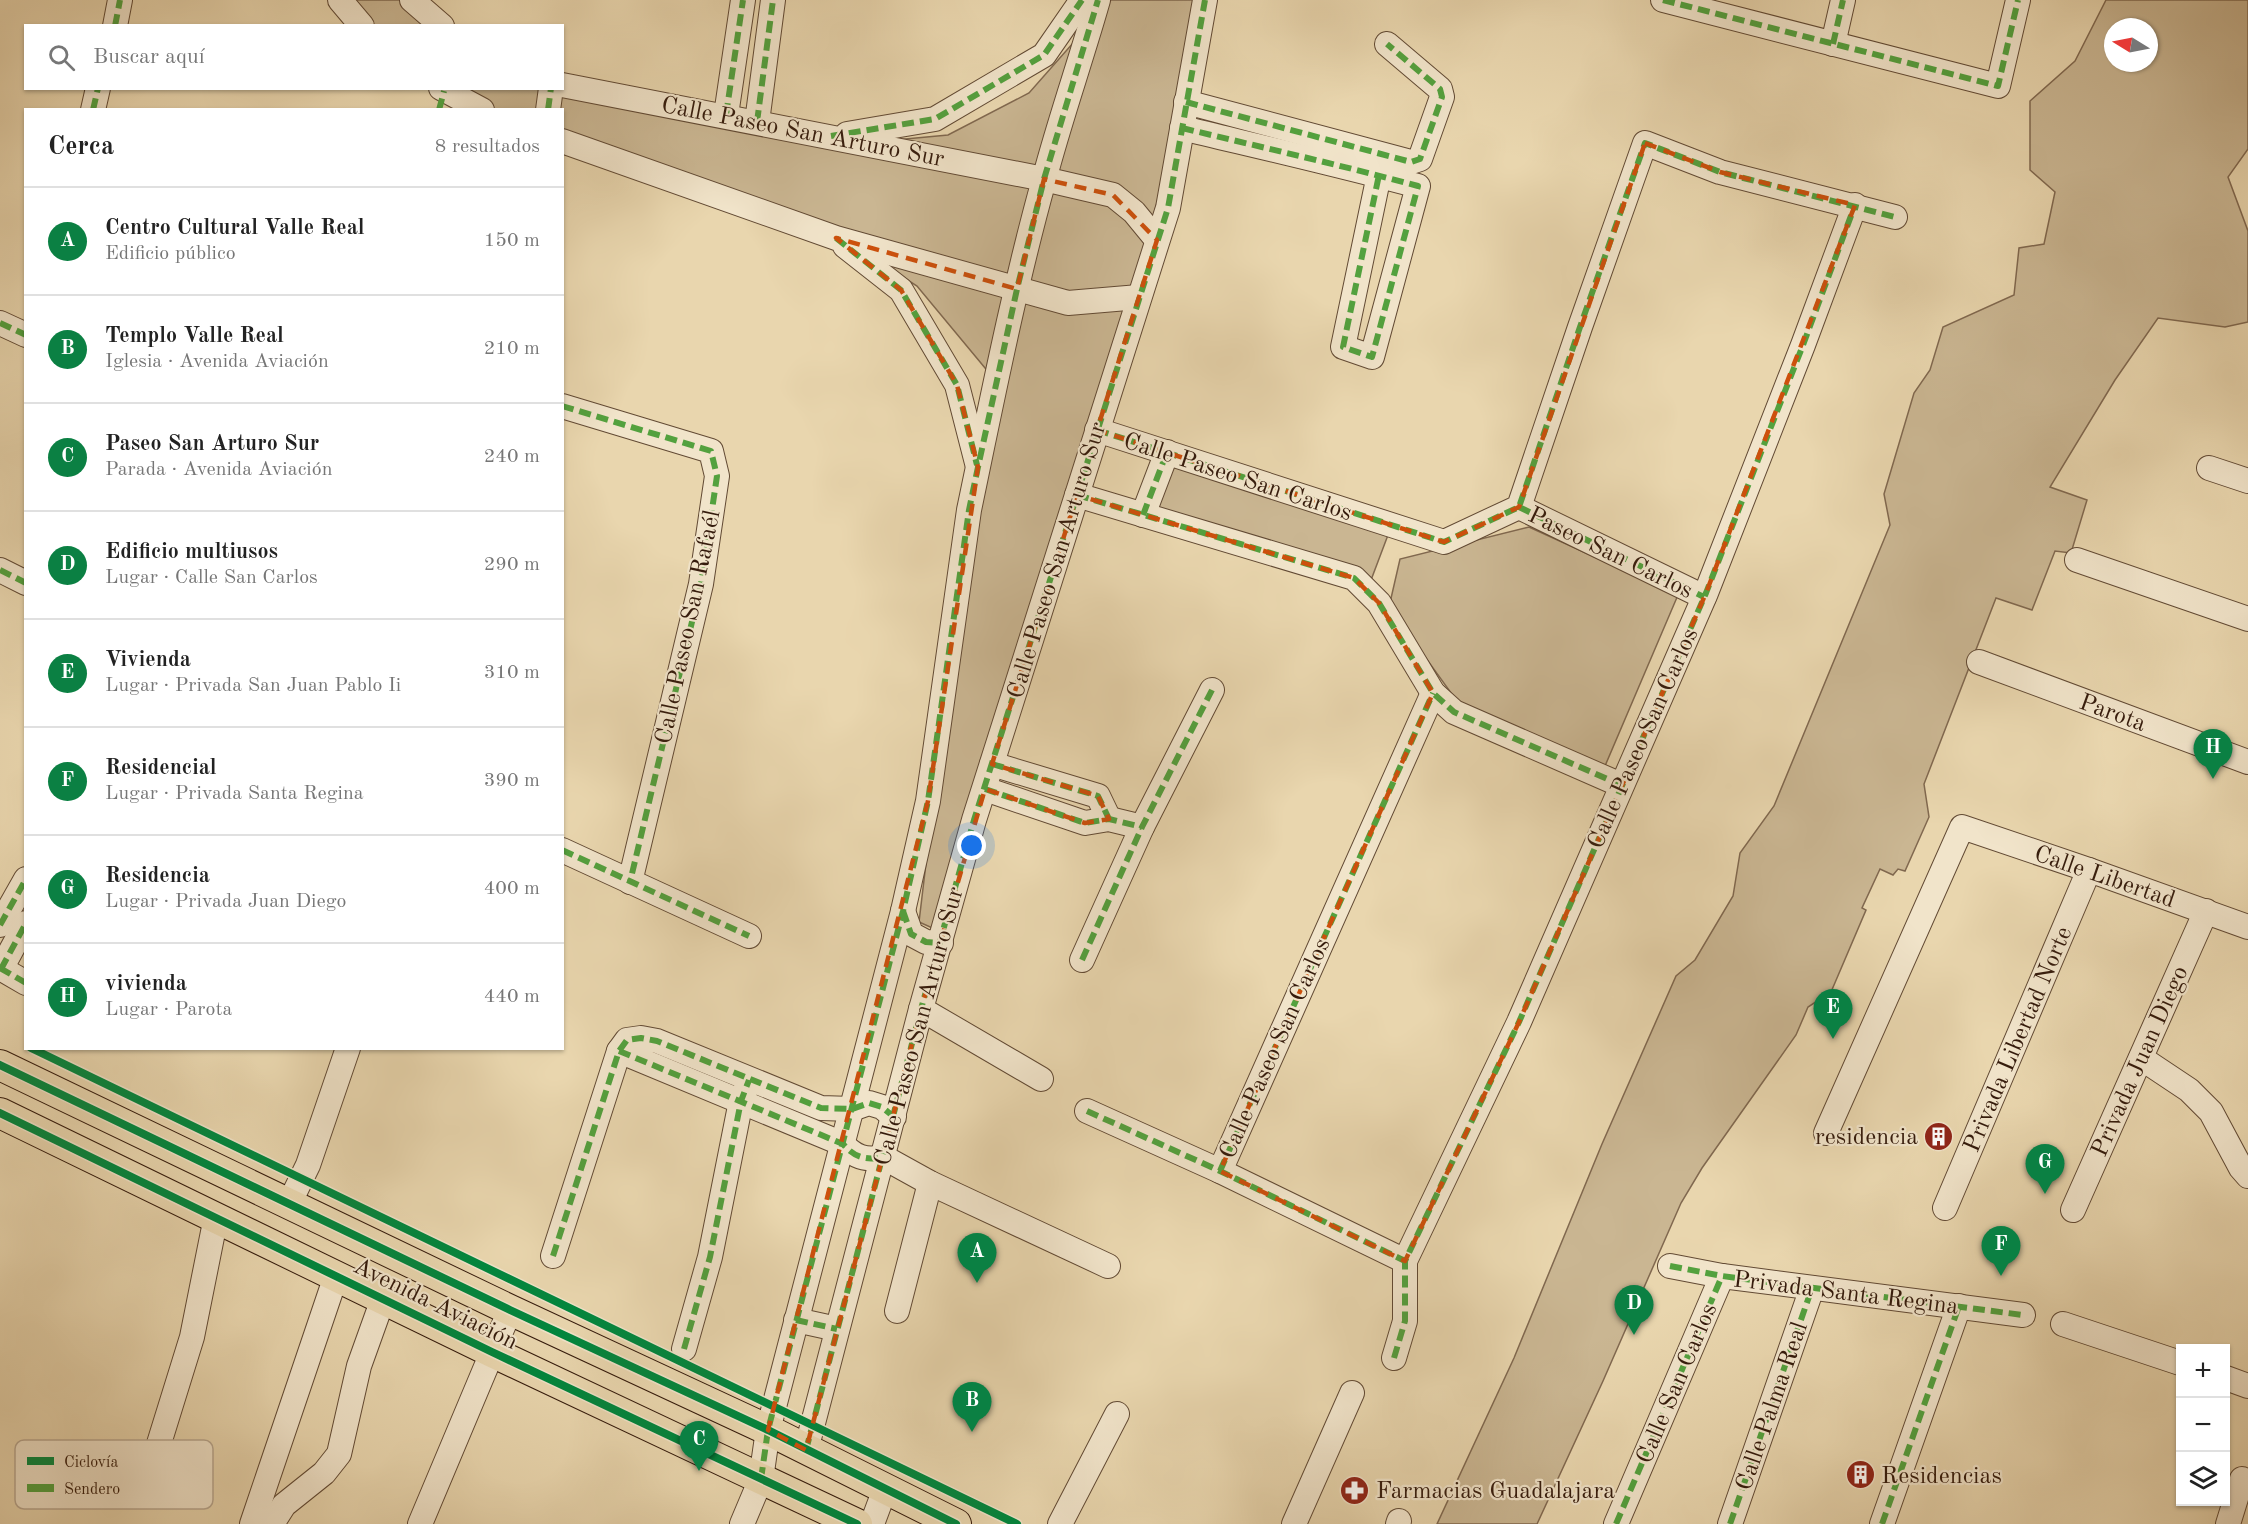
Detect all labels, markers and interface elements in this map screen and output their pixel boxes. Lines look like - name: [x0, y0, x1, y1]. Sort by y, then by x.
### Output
- north arrow: [2104, 18, 2158, 72]
- search box: [24, 24, 564, 90]
- icon: search: [45, 41, 78, 74]
- text: Buscar aquí: [93, 46, 205, 68]
- street label: Calle Paseo San Arturo Sur: [659, 94, 946, 172]
- text: Cerca: [48, 134, 114, 160]
- text: 8 resultados: [435, 137, 540, 157]
- text: Centro Cultural Valle Real: [105, 217, 365, 239]
- text: A: [60, 231, 75, 251]
- text: 150 m: [484, 231, 540, 251]
- text: Edificio público: [105, 244, 236, 264]
- text: Templo Valle Real: [105, 325, 284, 347]
- text: B: [60, 339, 75, 359]
- text: 210 m: [484, 339, 540, 359]
- text: Iglesia · Avenida Aviación: [105, 352, 329, 372]
- street label: Calle Paseo San Arturo Sur: [1004, 419, 1111, 702]
- street label: Calle Paseo San Carlos: [1120, 430, 1355, 526]
- text: Paseo San Arturo Sur: [105, 433, 319, 455]
- text: C: [61, 447, 74, 467]
- text: 240 m: [484, 447, 540, 467]
- text: Parada · Avenida Aviación: [105, 460, 332, 480]
- street label: Paseo San Carlos: [1524, 504, 1696, 604]
- street label: Calle Paseo San Rafaél: [652, 508, 725, 747]
- text: Edificio multiusos: [105, 541, 278, 563]
- text: D: [60, 555, 75, 575]
- text: 290 m: [484, 555, 540, 575]
- text: Lugar · Calle San Carlos: [105, 568, 318, 588]
- street label: Calle Paseo San Carlos: [1584, 625, 1703, 853]
- text: Vivienda: [105, 649, 191, 671]
- text: E: [61, 663, 74, 683]
- text: 310 m: [484, 663, 540, 683]
- text: Lugar · Privada San Juan Pablo Ii: [105, 676, 401, 696]
- street label: Parota: [2076, 691, 2149, 737]
- pin: H: [2194, 730, 2232, 779]
- text: Residencial: [105, 757, 217, 779]
- text: F: [61, 771, 74, 791]
- text: 390 m: [484, 771, 540, 791]
- text: Lugar · Privada Santa Regina: [105, 784, 364, 804]
- your location: [957, 831, 986, 860]
- street label: Calle Libertad: [2031, 843, 2178, 913]
- text: Residencia: [105, 865, 210, 887]
- text: G: [60, 879, 75, 899]
- text: 400 m: [484, 879, 540, 899]
- street label: Calle Paseo San Arturo Sur: [871, 884, 969, 1169]
- text: Lugar · Privada Juan Diego: [105, 892, 346, 912]
- street label: Privada Libertad Norte: [1960, 924, 2077, 1156]
- street label: Calle Paseo San Carlos: [1216, 935, 1335, 1163]
- street label: Privada Juan Diego: [2088, 963, 2194, 1161]
- text: vivienda: [105, 973, 187, 995]
- text: H: [59, 987, 76, 1007]
- text: 440 m: [484, 987, 540, 1007]
- pin: E: [1814, 990, 1852, 1039]
- text: Lugar · Parota: [105, 1000, 232, 1020]
- building icon: residencia: [1923, 1120, 1955, 1152]
- place label: residencia: [1815, 1126, 1918, 1150]
- pin: G: [2026, 1144, 2064, 1194]
- pin: F: [1982, 1226, 2020, 1276]
- pin: A: [958, 1234, 996, 1283]
- street label: Avenida Aviación: [349, 1255, 521, 1355]
- street label: Privada Santa Regina: [1732, 1268, 1960, 1320]
- pin: D: [1614, 1286, 1654, 1335]
- street label: Calle San Carlos: [1633, 1300, 1722, 1467]
- street label: Calle Palma Real: [1733, 1319, 1813, 1494]
- map controls: [2176, 1344, 2230, 1506]
- button: +: [2176, 1344, 2230, 1398]
- pin: B: [952, 1382, 992, 1432]
- button: −: [2176, 1398, 2230, 1452]
- pin: C: [680, 1422, 718, 1471]
- legend: [15, 1440, 213, 1509]
- button: layers: [2176, 1452, 2230, 1506]
- text: Ciclovía: [64, 1455, 118, 1471]
- building icon: Residencias: [1844, 1459, 1876, 1491]
- place label: Residencias: [1881, 1465, 2002, 1489]
- pharmacy icon: Farmacias Guadalajara: [1339, 1474, 1371, 1506]
- place label: Farmacias Guadalajara: [1376, 1480, 1615, 1504]
- text: Sendero: [64, 1482, 120, 1498]

